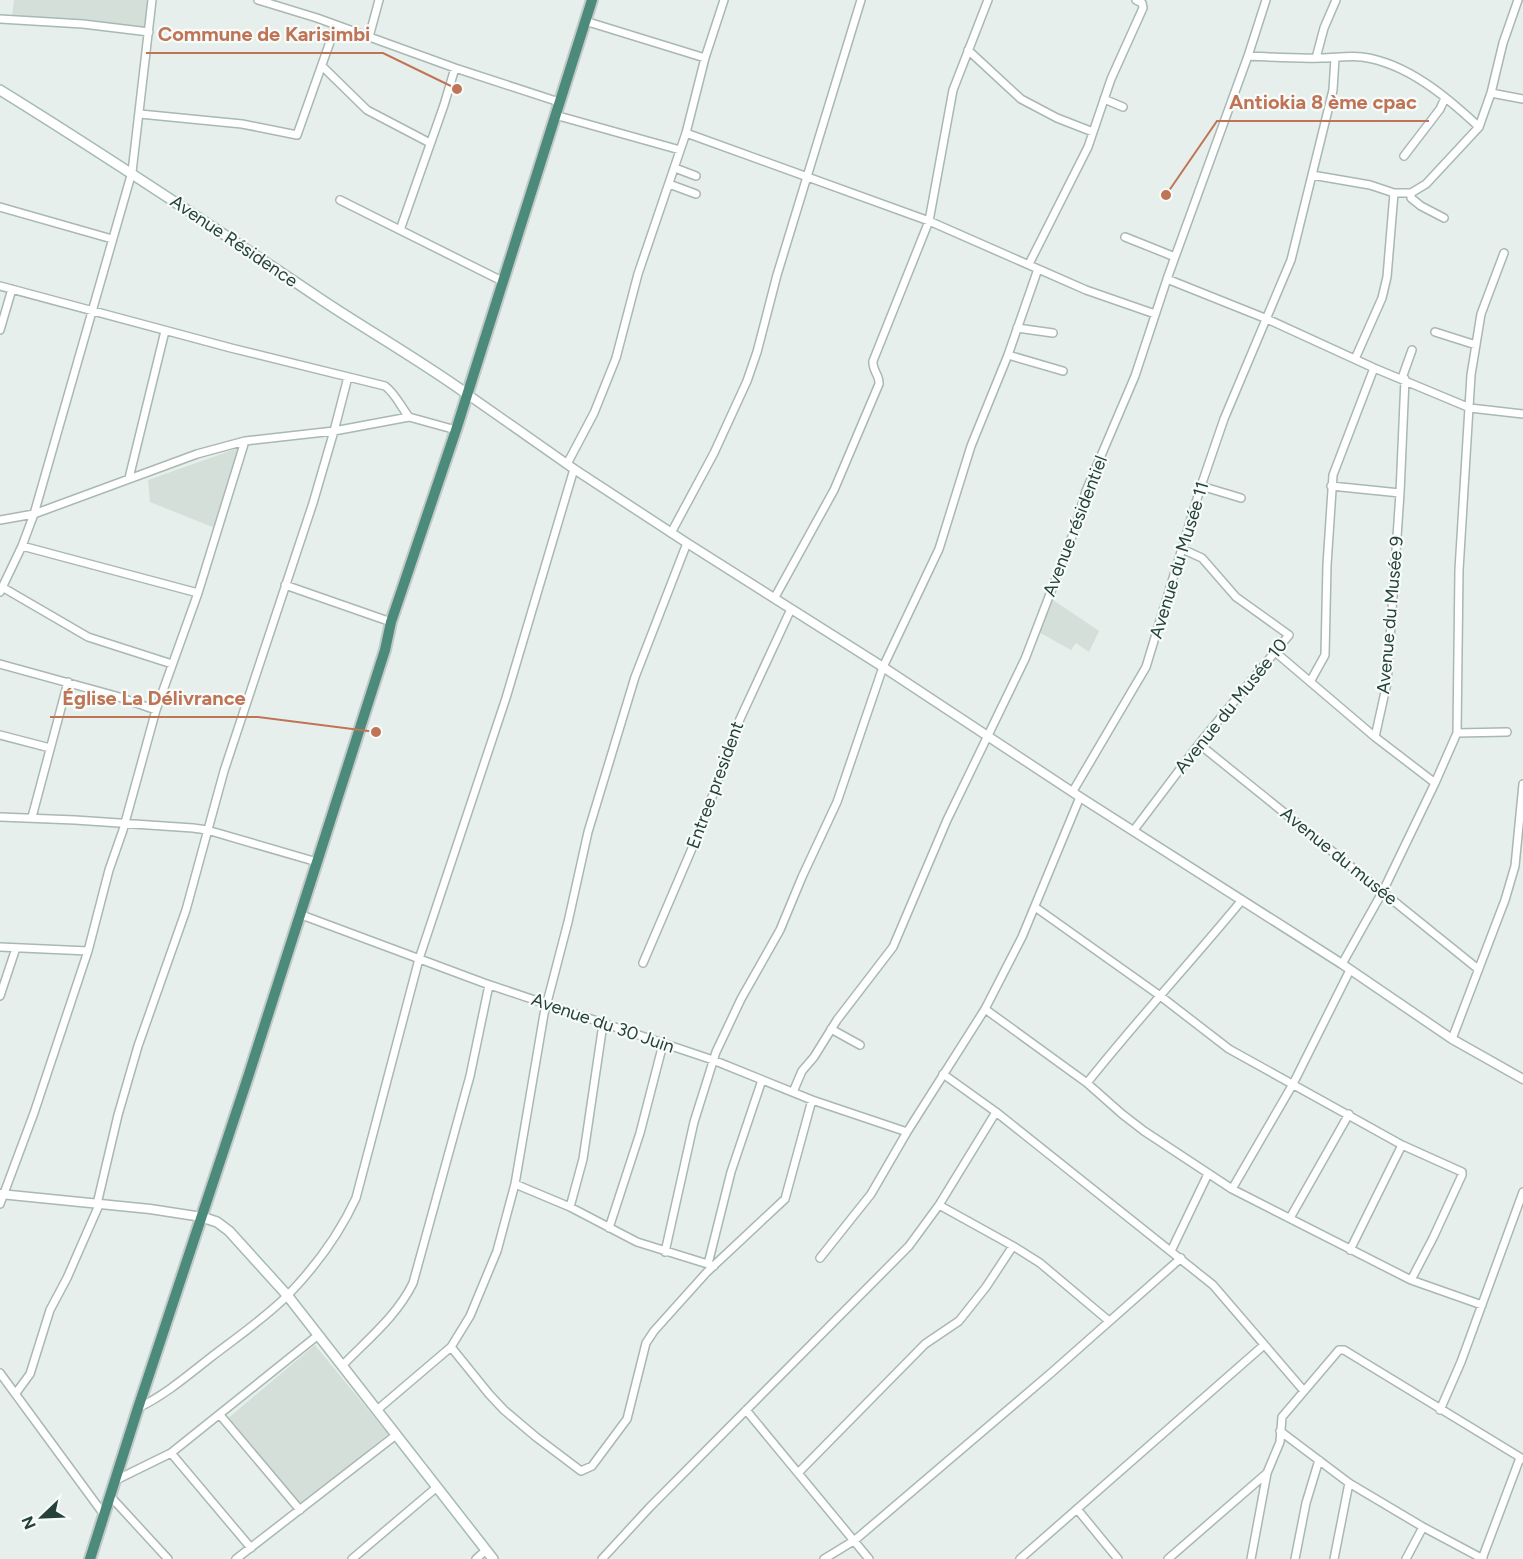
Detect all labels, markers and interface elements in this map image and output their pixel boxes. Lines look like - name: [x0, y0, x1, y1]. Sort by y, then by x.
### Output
- callout: Commune de Karisimbi: [146, 15, 383, 53]
- text: Commune de Karisimbi: [158, 22, 370, 46]
- callout: Antiokia 8 ème cpac: [1217, 83, 1429, 121]
- text: Antiokia 8 ème cpac: [1229, 90, 1417, 114]
- street label: Avenue Résidence: [166, 190, 302, 292]
- street label: Avenue résidentiel: [1038, 453, 1112, 599]
- street label: Avenue du Musée 11: [1145, 479, 1213, 641]
- street label: Avenue du Musée 9: [1372, 535, 1408, 695]
- street label: Avenue du Musée 10: [1170, 634, 1292, 778]
- callout: Église La Délivrance: [50, 679, 258, 717]
- text: Église La Délivrance: [62, 686, 246, 710]
- street label: Entree president: [682, 718, 748, 852]
- street label: Avenue du musée: [1276, 802, 1402, 910]
- street label: Avenue du 30 Juin: [529, 988, 677, 1058]
- north arrow: [12, 1487, 72, 1547]
- text: N: [17, 1513, 40, 1532]

